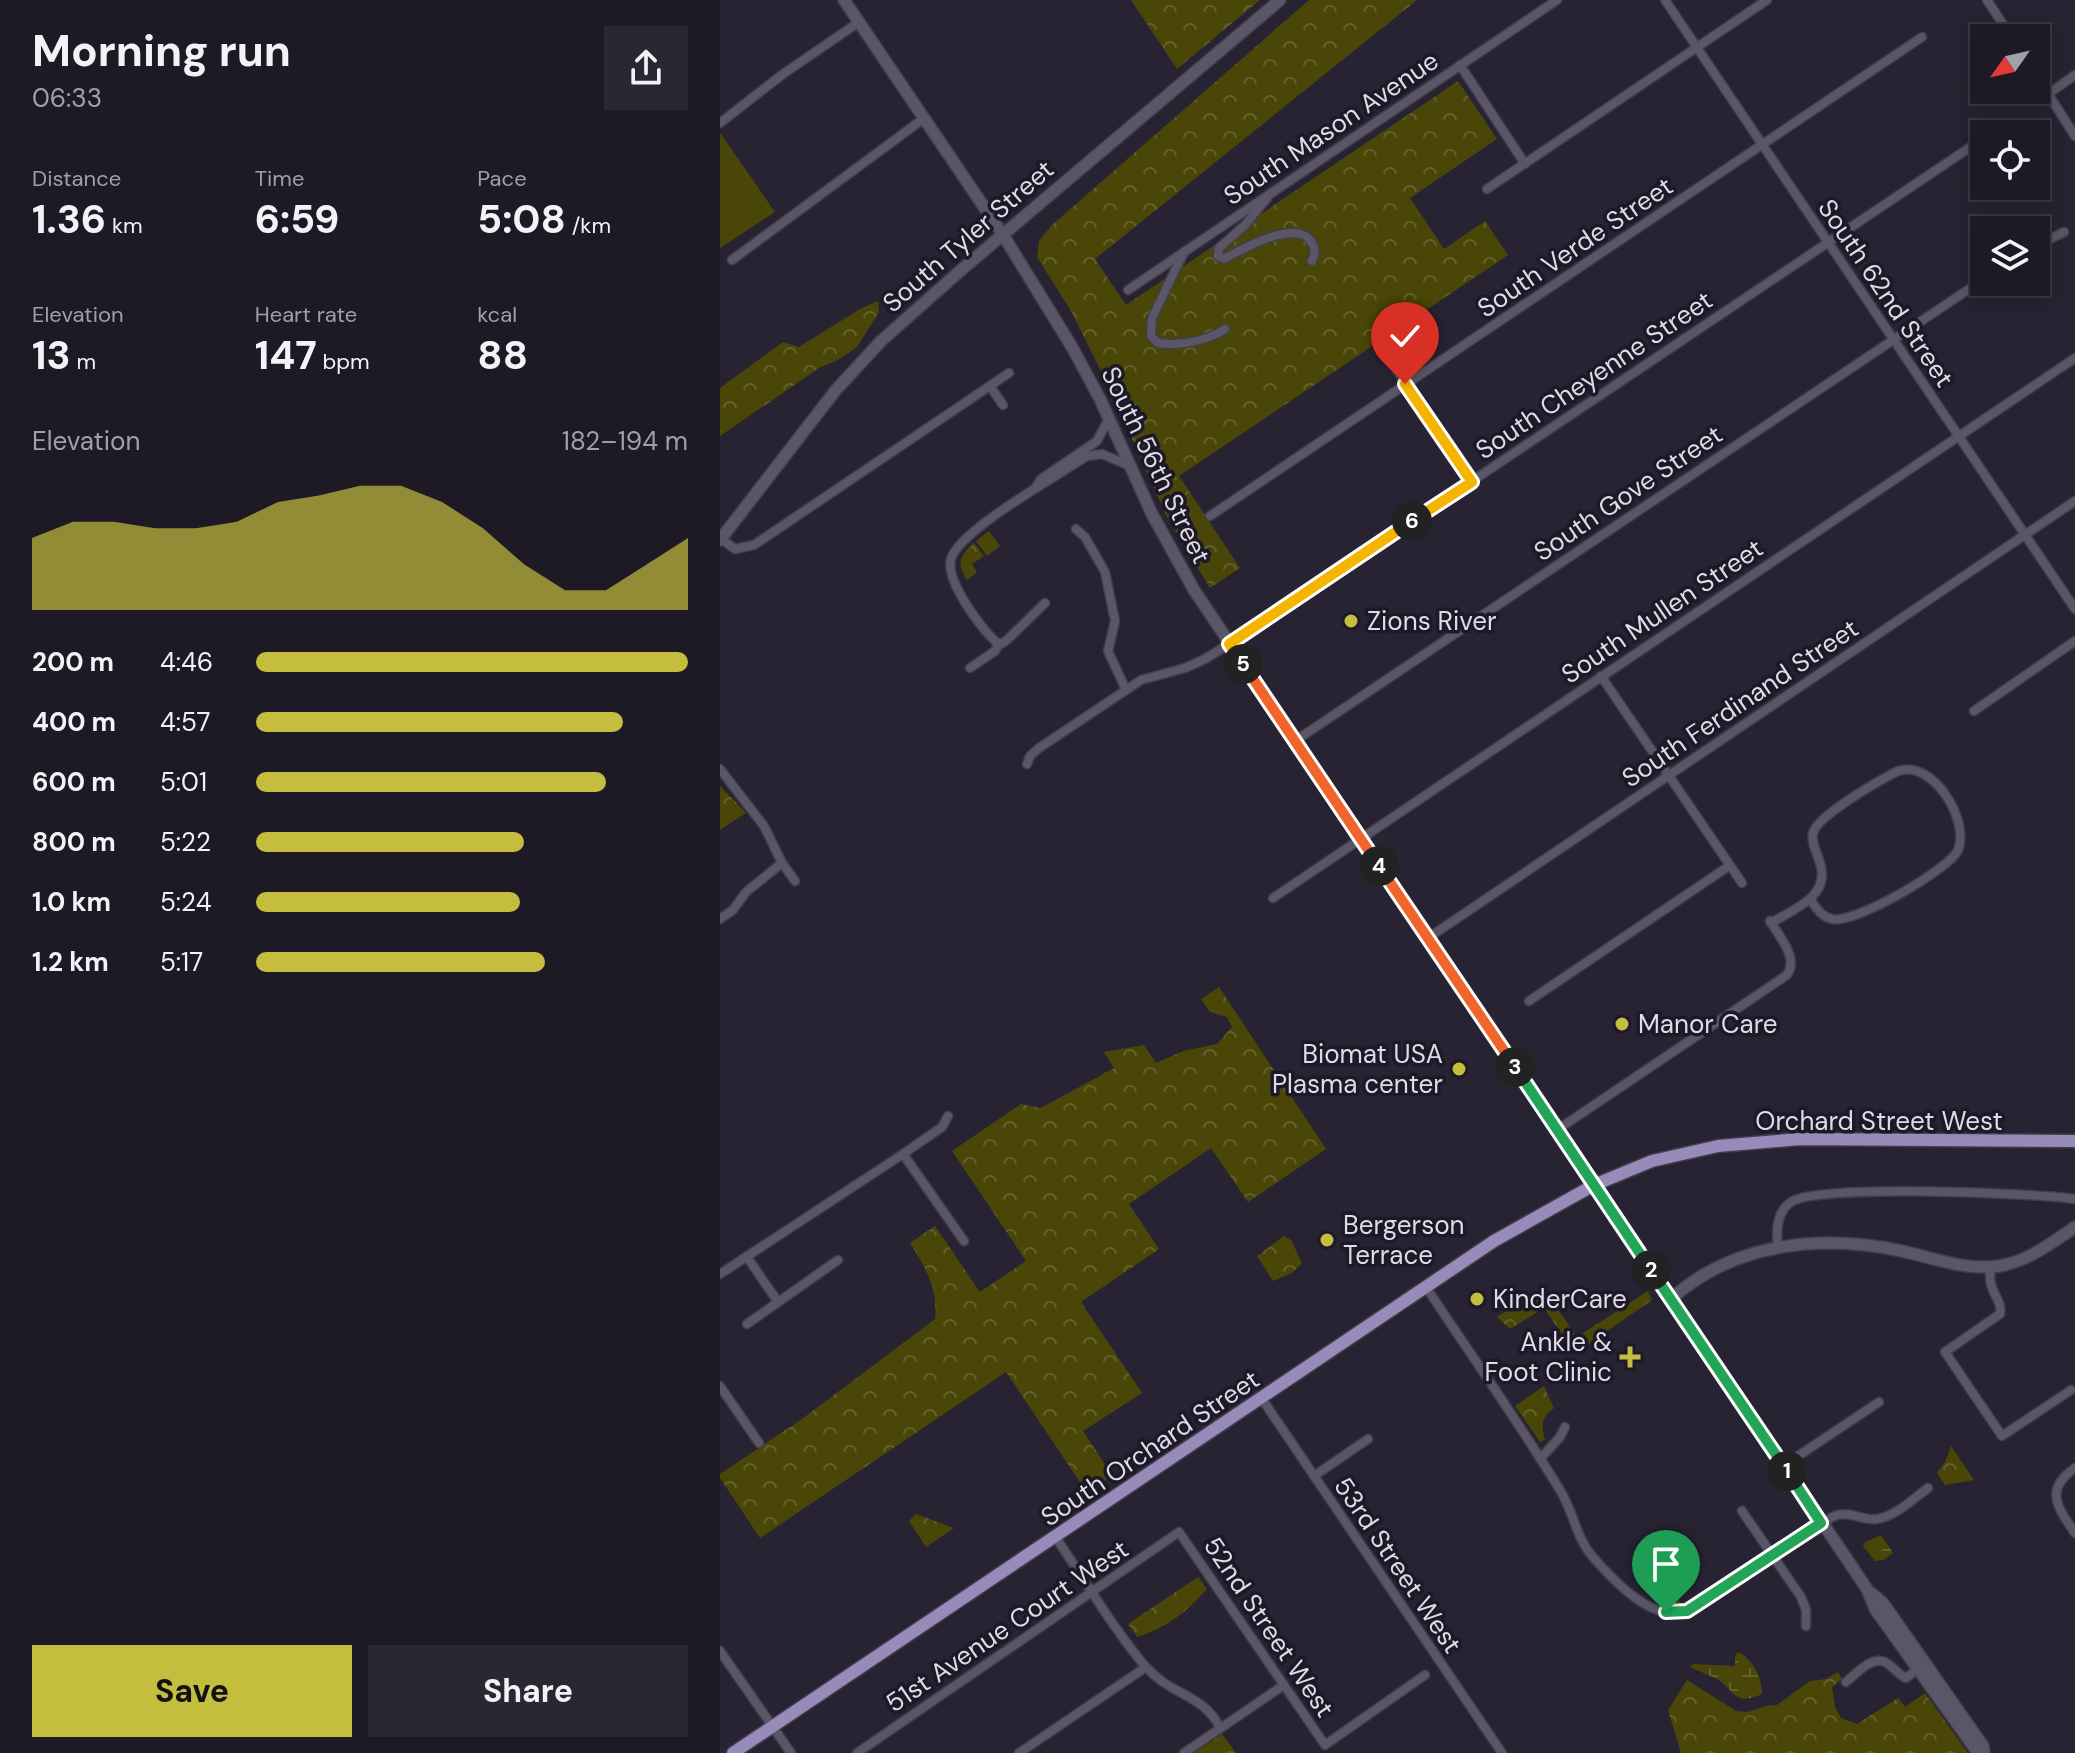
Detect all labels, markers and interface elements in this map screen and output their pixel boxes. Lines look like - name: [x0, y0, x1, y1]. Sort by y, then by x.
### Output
- text: Morning run: [32, 22, 291, 80]
- north arrow: [1970, 24, 2050, 104]
- map controls: [1970, 24, 2050, 296]
- button: share: [604, 26, 688, 110]
- street label: South Mason Avenue: [1217, 43, 1445, 213]
- text: 06:33: [32, 81, 102, 115]
- button: locate: [1970, 120, 2050, 200]
- street label: South Tyler Street: [875, 152, 1061, 320]
- text: Distance: [32, 164, 121, 193]
- text: Time: [255, 164, 304, 193]
- text: Pace: [477, 164, 527, 193]
- street label: South Verde Street: [1471, 169, 1679, 325]
- street label: South 62nd Street: [1810, 192, 1962, 394]
- text: 1.36: [32, 193, 106, 245]
- text: 6:59: [255, 193, 340, 245]
- text: 5:08: [477, 193, 566, 245]
- text: km: [106, 211, 143, 240]
- text: /km: [566, 211, 611, 240]
- button: layers: [1970, 216, 2050, 296]
- street label: South Cheyenne Street: [1469, 283, 1719, 467]
- text: Elevation: [32, 300, 124, 329]
- text: Heart rate: [255, 300, 357, 329]
- text: kcal: [477, 300, 517, 329]
- pin: [1371, 302, 1439, 384]
- icon: check: [1383, 314, 1427, 358]
- text: 13: [32, 329, 71, 381]
- text: 147: [255, 329, 317, 381]
- text: 88: [477, 329, 528, 381]
- text: m: [71, 347, 96, 376]
- text: bpm: [317, 347, 370, 376]
- street label: South 56th Street: [1094, 361, 1218, 569]
- street label: South Gove Street: [1527, 417, 1729, 569]
- text: Elevation: [32, 424, 140, 458]
- text: 182–194 m: [562, 424, 688, 458]
- pin: 6: [1392, 501, 1432, 541]
- text: 6: [1405, 506, 1419, 535]
- street label: South Mullen Street: [1555, 531, 1769, 691]
- place label: Zions River: [1367, 604, 1497, 638]
- street label: South Ferdinand Street: [1615, 611, 1865, 795]
- marker: Zions River: [1342, 612, 1360, 630]
- pin: 5: [1223, 644, 1263, 684]
- text: 200 m: [32, 645, 114, 679]
- text: 4:46: [160, 645, 213, 679]
- text: 5: [1236, 649, 1250, 678]
- text: 400 m: [32, 705, 116, 739]
- text: 4:57: [160, 705, 210, 739]
- text: 600 m: [32, 765, 116, 799]
- text: 5:01: [160, 765, 207, 799]
- text: 800 m: [32, 825, 116, 859]
- text: 5:22: [160, 825, 211, 859]
- pin: 4: [1359, 846, 1399, 886]
- text: 4: [1372, 851, 1386, 880]
- text: 1.0 km: [32, 885, 111, 919]
- text: 5:24: [160, 885, 211, 919]
- text: 1.2 km: [32, 945, 109, 979]
- text: 5:17: [160, 945, 203, 979]
- place label: Manor Care: [1638, 1007, 1778, 1041]
- marker: Manor Care: [1613, 1015, 1631, 1033]
- place label: Biomat USA Plasma center: [1272, 1037, 1443, 1101]
- pin: 3: [1495, 1047, 1535, 1087]
- text: 3: [1508, 1052, 1522, 1081]
- marker: Biomat USA Plasma center: [1450, 1060, 1468, 1078]
- street label: Orchard Street West: [1755, 1104, 2003, 1138]
- place label: Bergerson Terrace: [1343, 1208, 1465, 1272]
- marker: Bergerson Terrace: [1318, 1231, 1336, 1249]
- pin: 2: [1631, 1250, 1671, 1290]
- text: 2: [1645, 1255, 1657, 1284]
- place label: KinderCare: [1493, 1282, 1627, 1316]
- marker: KinderCare: [1468, 1290, 1486, 1308]
- place label: Ankle & Foot Clinic: [1484, 1325, 1612, 1389]
- marker: Ankle & Foot Clinic: [1619, 1346, 1641, 1368]
- street label: South Orchard Street: [1034, 1362, 1266, 1534]
- pin: 1: [1767, 1451, 1807, 1491]
- text: 1: [1783, 1456, 1791, 1485]
- street label: 53rd Street West: [1326, 1470, 1470, 1660]
- street label: 52nd Street West: [1196, 1530, 1342, 1724]
- pin: [1632, 1530, 1700, 1612]
- street label: 51st Avenue Court West: [879, 1532, 1135, 1720]
- icon: arrive: [1644, 1542, 1688, 1586]
- button: Save: [32, 1645, 352, 1737]
- button: Share: [368, 1645, 688, 1737]

